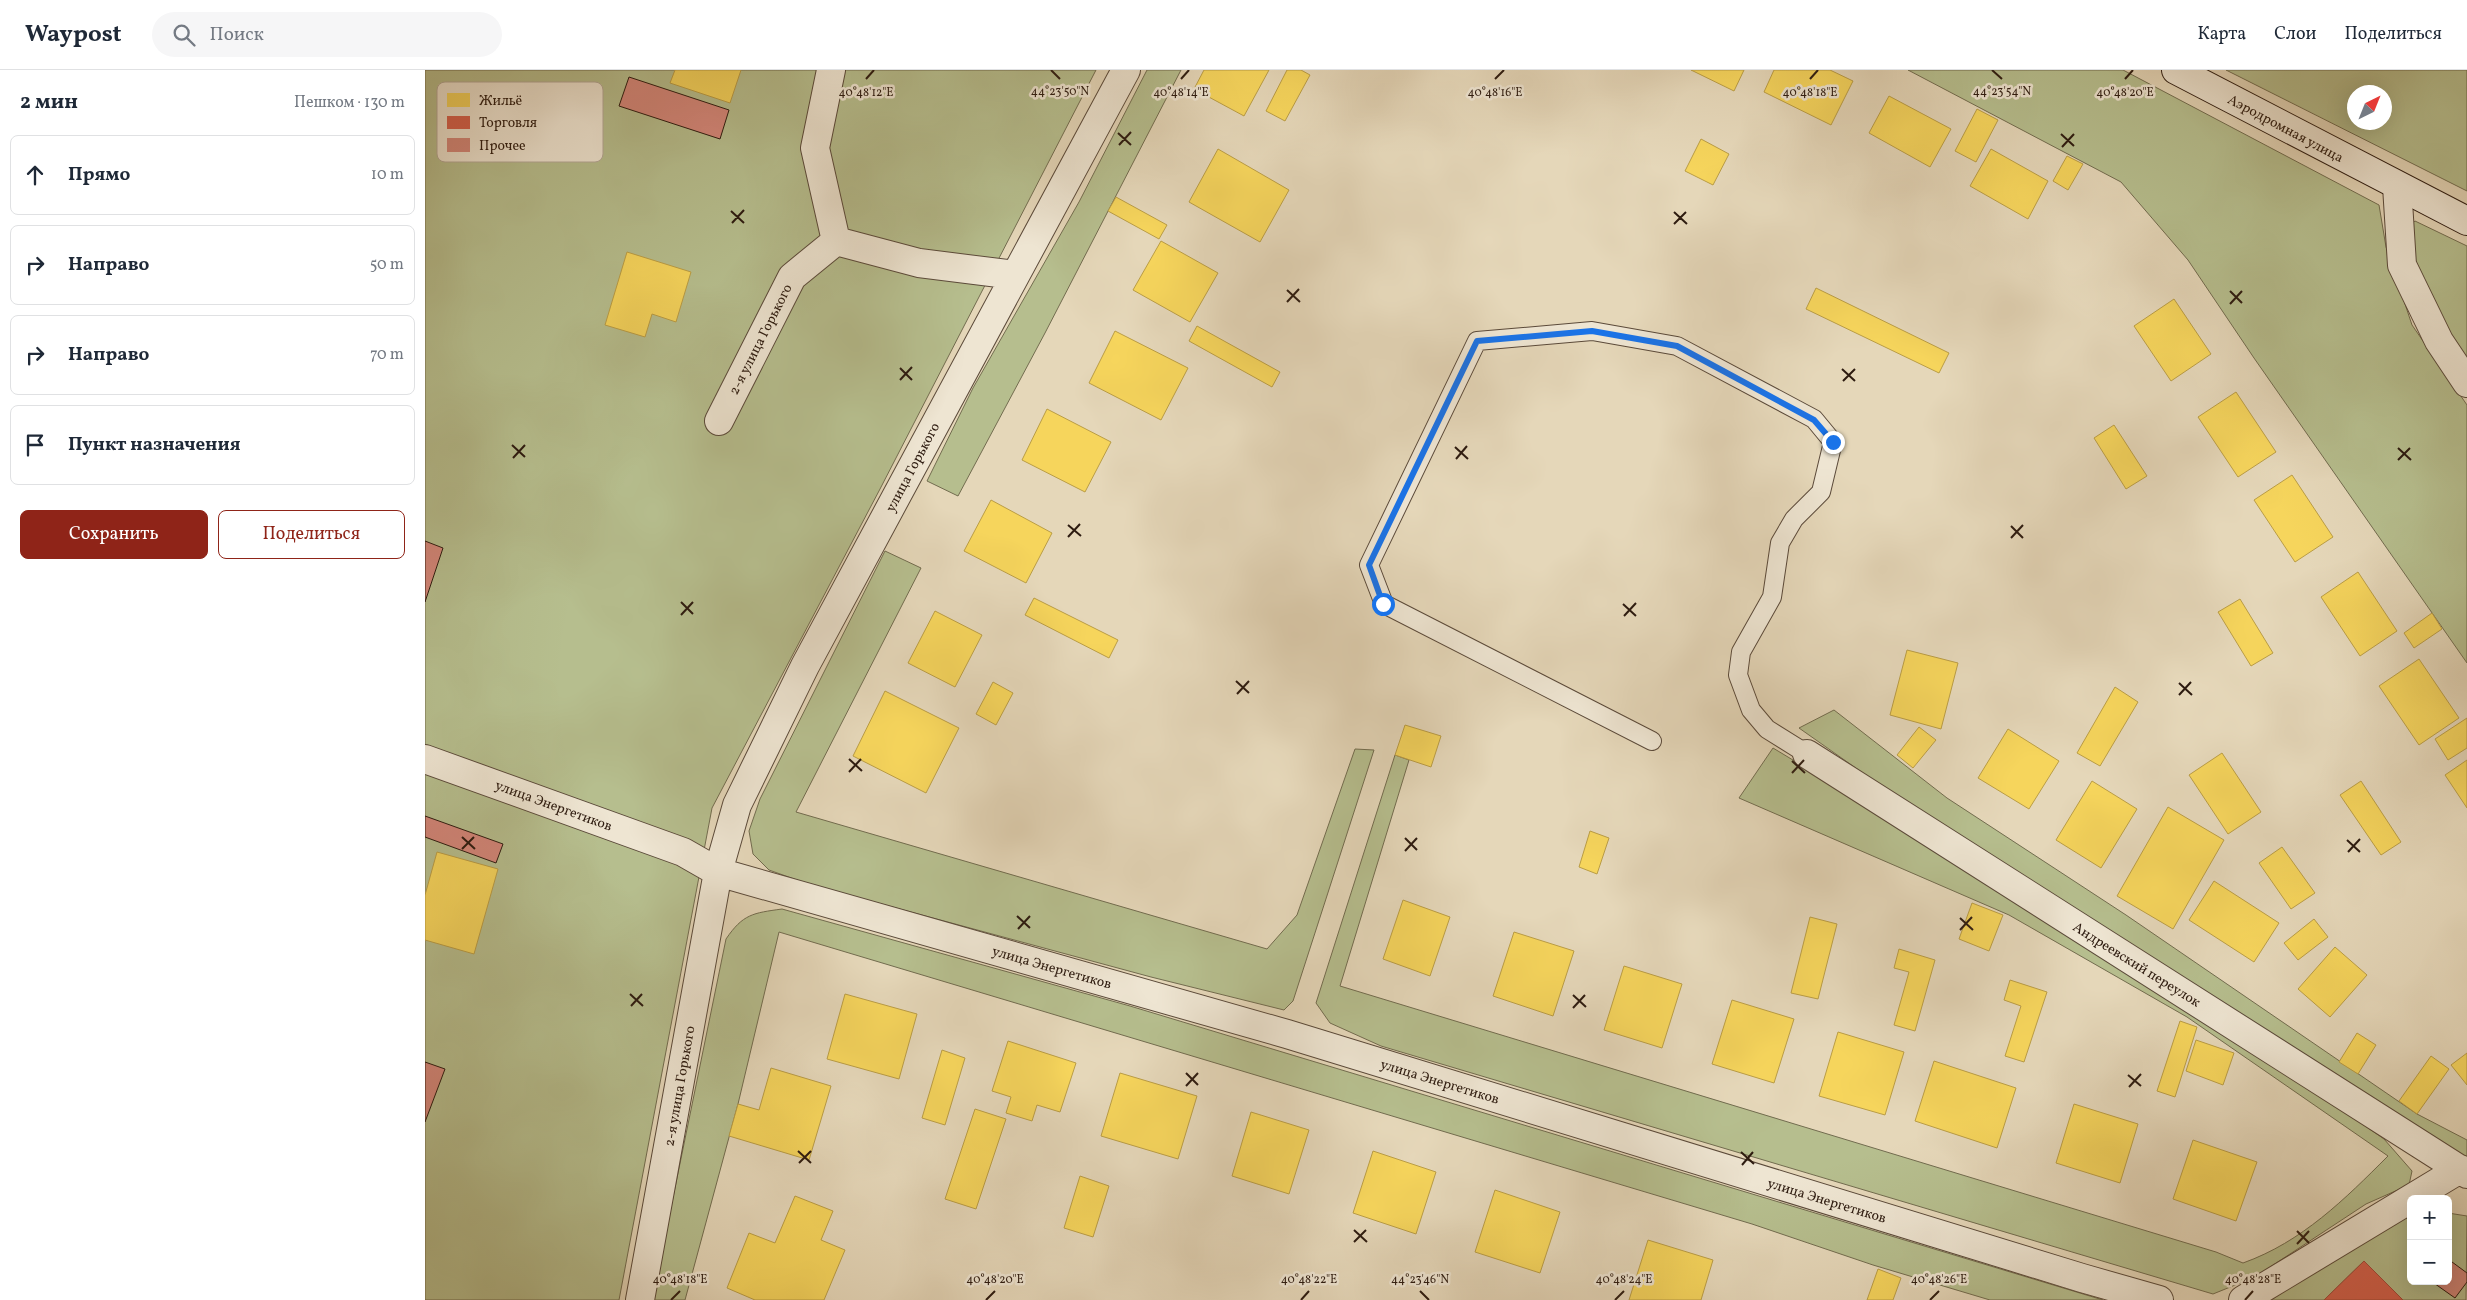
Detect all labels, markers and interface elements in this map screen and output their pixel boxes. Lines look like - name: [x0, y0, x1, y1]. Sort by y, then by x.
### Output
- search box: [152, 12, 502, 57]
- text: Waypost: [25, 18, 122, 52]
- icon: search: [170, 21, 198, 49]
- text: Поиск: [210, 22, 264, 48]
- text: Карта: [2198, 22, 2246, 47]
- text: Слои: [2274, 22, 2316, 47]
- text: Поделиться: [2344, 22, 2442, 47]
- legend: [437, 82, 603, 162]
- text: 44°23'50"N: [1031, 84, 1089, 100]
- text: 44°23'54"N: [1973, 84, 2031, 100]
- text: 40°48'12"E: [838, 85, 894, 101]
- text: 40°48'14"E: [1153, 85, 1209, 101]
- text: 40°48'16"E: [1468, 85, 1522, 101]
- text: 40°48'18"E: [1783, 85, 1837, 101]
- text: 40°48'20"E: [2096, 85, 2154, 101]
- north arrow: [2347, 85, 2392, 130]
- text: 2 мин: [20, 88, 78, 117]
- street label: Аэродромная улица: [2224, 91, 2347, 168]
- text: Пешком · 130 m: [294, 92, 405, 114]
- text: Жильё: [479, 92, 523, 111]
- text: Торговля: [479, 114, 537, 133]
- text: Прочее: [479, 137, 526, 156]
- icon: ahead: [21, 161, 49, 189]
- text: Прямо: [68, 162, 130, 188]
- text: 10 m: [371, 164, 404, 186]
- icon: right: [21, 251, 49, 279]
- text: Направо: [68, 252, 150, 278]
- text: 50 m: [370, 254, 404, 276]
- street label: 2-я улица Горького: [725, 281, 798, 398]
- icon: right: [21, 341, 49, 369]
- text: Направо: [68, 342, 150, 368]
- text: 70 m: [370, 344, 404, 366]
- street label: улица Горького: [882, 420, 945, 516]
- icon: arrive: [21, 431, 49, 459]
- route end: [1822, 431, 1845, 454]
- text: Пункт назначения: [68, 432, 241, 458]
- button: Сохранить: [20, 510, 208, 559]
- button: Поделиться: [218, 510, 405, 559]
- route start: [1372, 593, 1395, 616]
- street label: улица Энергетиков: [492, 776, 615, 836]
- street label: Андреевский переулок: [2069, 918, 2204, 1013]
- street label: улица Энергетиков: [990, 942, 1114, 995]
- street label: 2-я улица Горького: [661, 1024, 700, 1148]
- street label: улица Энергетиков: [1378, 1055, 1501, 1110]
- street label: улица Энергетиков: [1765, 1174, 1888, 1229]
- map controls: [2407, 1195, 2452, 1285]
- button: +: [2407, 1195, 2452, 1240]
- button: −: [2407, 1240, 2452, 1285]
- text: 40°48'18"E: [653, 1272, 707, 1288]
- text: 40°48'20"E: [966, 1272, 1024, 1288]
- text: 40°48'22"E: [1281, 1272, 1337, 1288]
- text: 44°23'46"N: [1391, 1272, 1449, 1288]
- text: 40°48'24"E: [1596, 1272, 1652, 1288]
- text: 40°48'26"E: [1911, 1272, 1967, 1288]
- text: 40°48'28"E: [2225, 1272, 2281, 1288]

